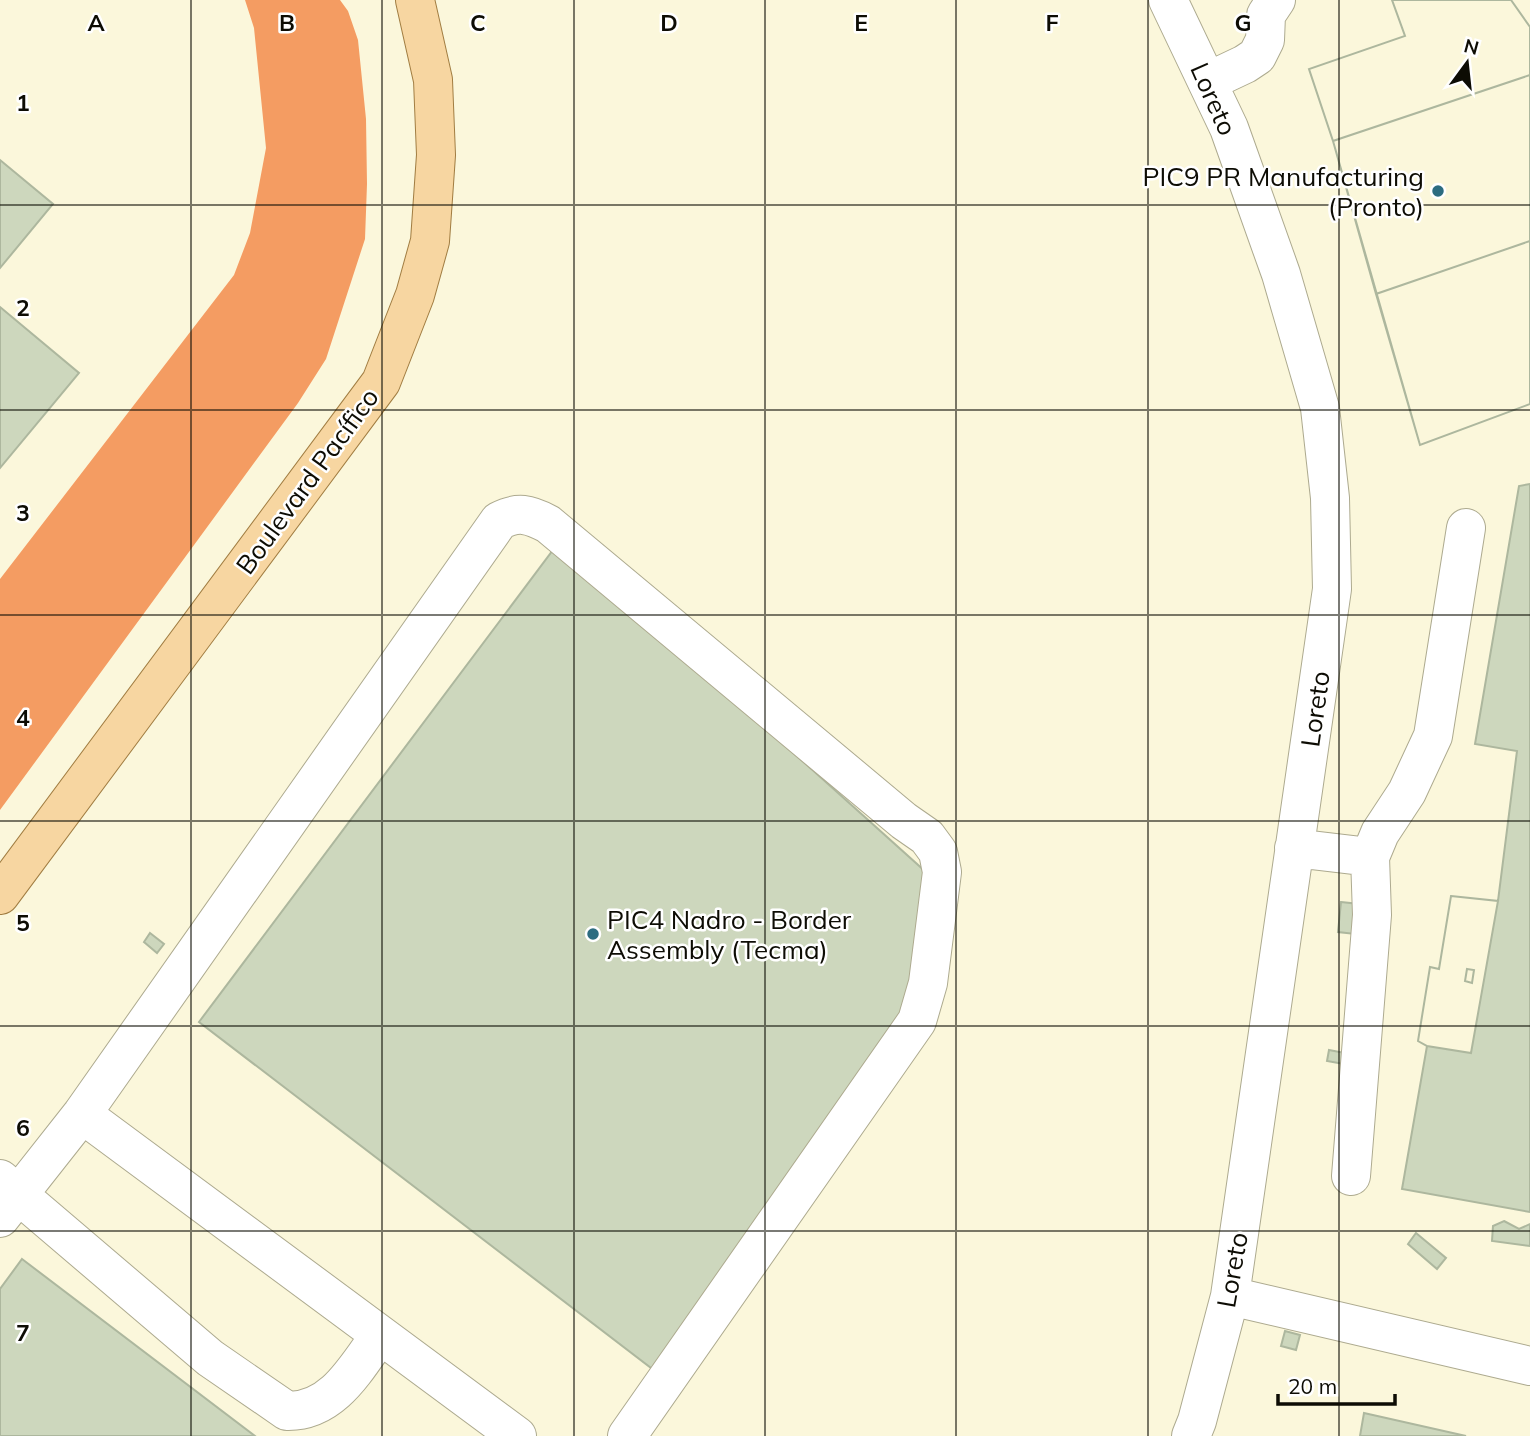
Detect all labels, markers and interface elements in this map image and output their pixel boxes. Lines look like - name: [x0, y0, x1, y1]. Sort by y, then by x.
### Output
- text: A: [87, 8, 105, 37]
- text: B: [279, 8, 295, 37]
- text: C: [470, 8, 486, 37]
- text: D: [660, 8, 678, 37]
- text: E: [854, 8, 868, 37]
- text: F: [1045, 8, 1059, 37]
- text: G: [1234, 8, 1252, 37]
- north arrow: [1432, 28, 1502, 98]
- text: N: [1461, 33, 1481, 60]
- street label: Loreto: [1183, 58, 1245, 140]
- text: 1: [16, 88, 30, 117]
- place label: PIC9 PR Manufacturing (Pronto): [1143, 160, 1424, 223]
- marker: PIC9 PR Manufacturing (Pronto): [1430, 183, 1446, 199]
- text: 2: [16, 293, 30, 322]
- street label: Boulevard Pacífico: [228, 382, 386, 580]
- text: 3: [16, 498, 30, 527]
- street label: Loreto: [1293, 669, 1337, 749]
- text: 4: [16, 703, 30, 732]
- place label: PIC4 Nadro - Border Assembly (Tecma): [607, 903, 852, 966]
- text: 5: [16, 908, 30, 937]
- marker: PIC4 Nadro - Border Assembly (Tecma): [585, 926, 601, 942]
- text: 6: [16, 1113, 30, 1142]
- street label: Loreto: [1209, 1230, 1255, 1310]
- text: 7: [16, 1318, 30, 1347]
- scale bar: [1278, 1362, 1395, 1406]
- text: 20 m: [1288, 1373, 1337, 1399]

